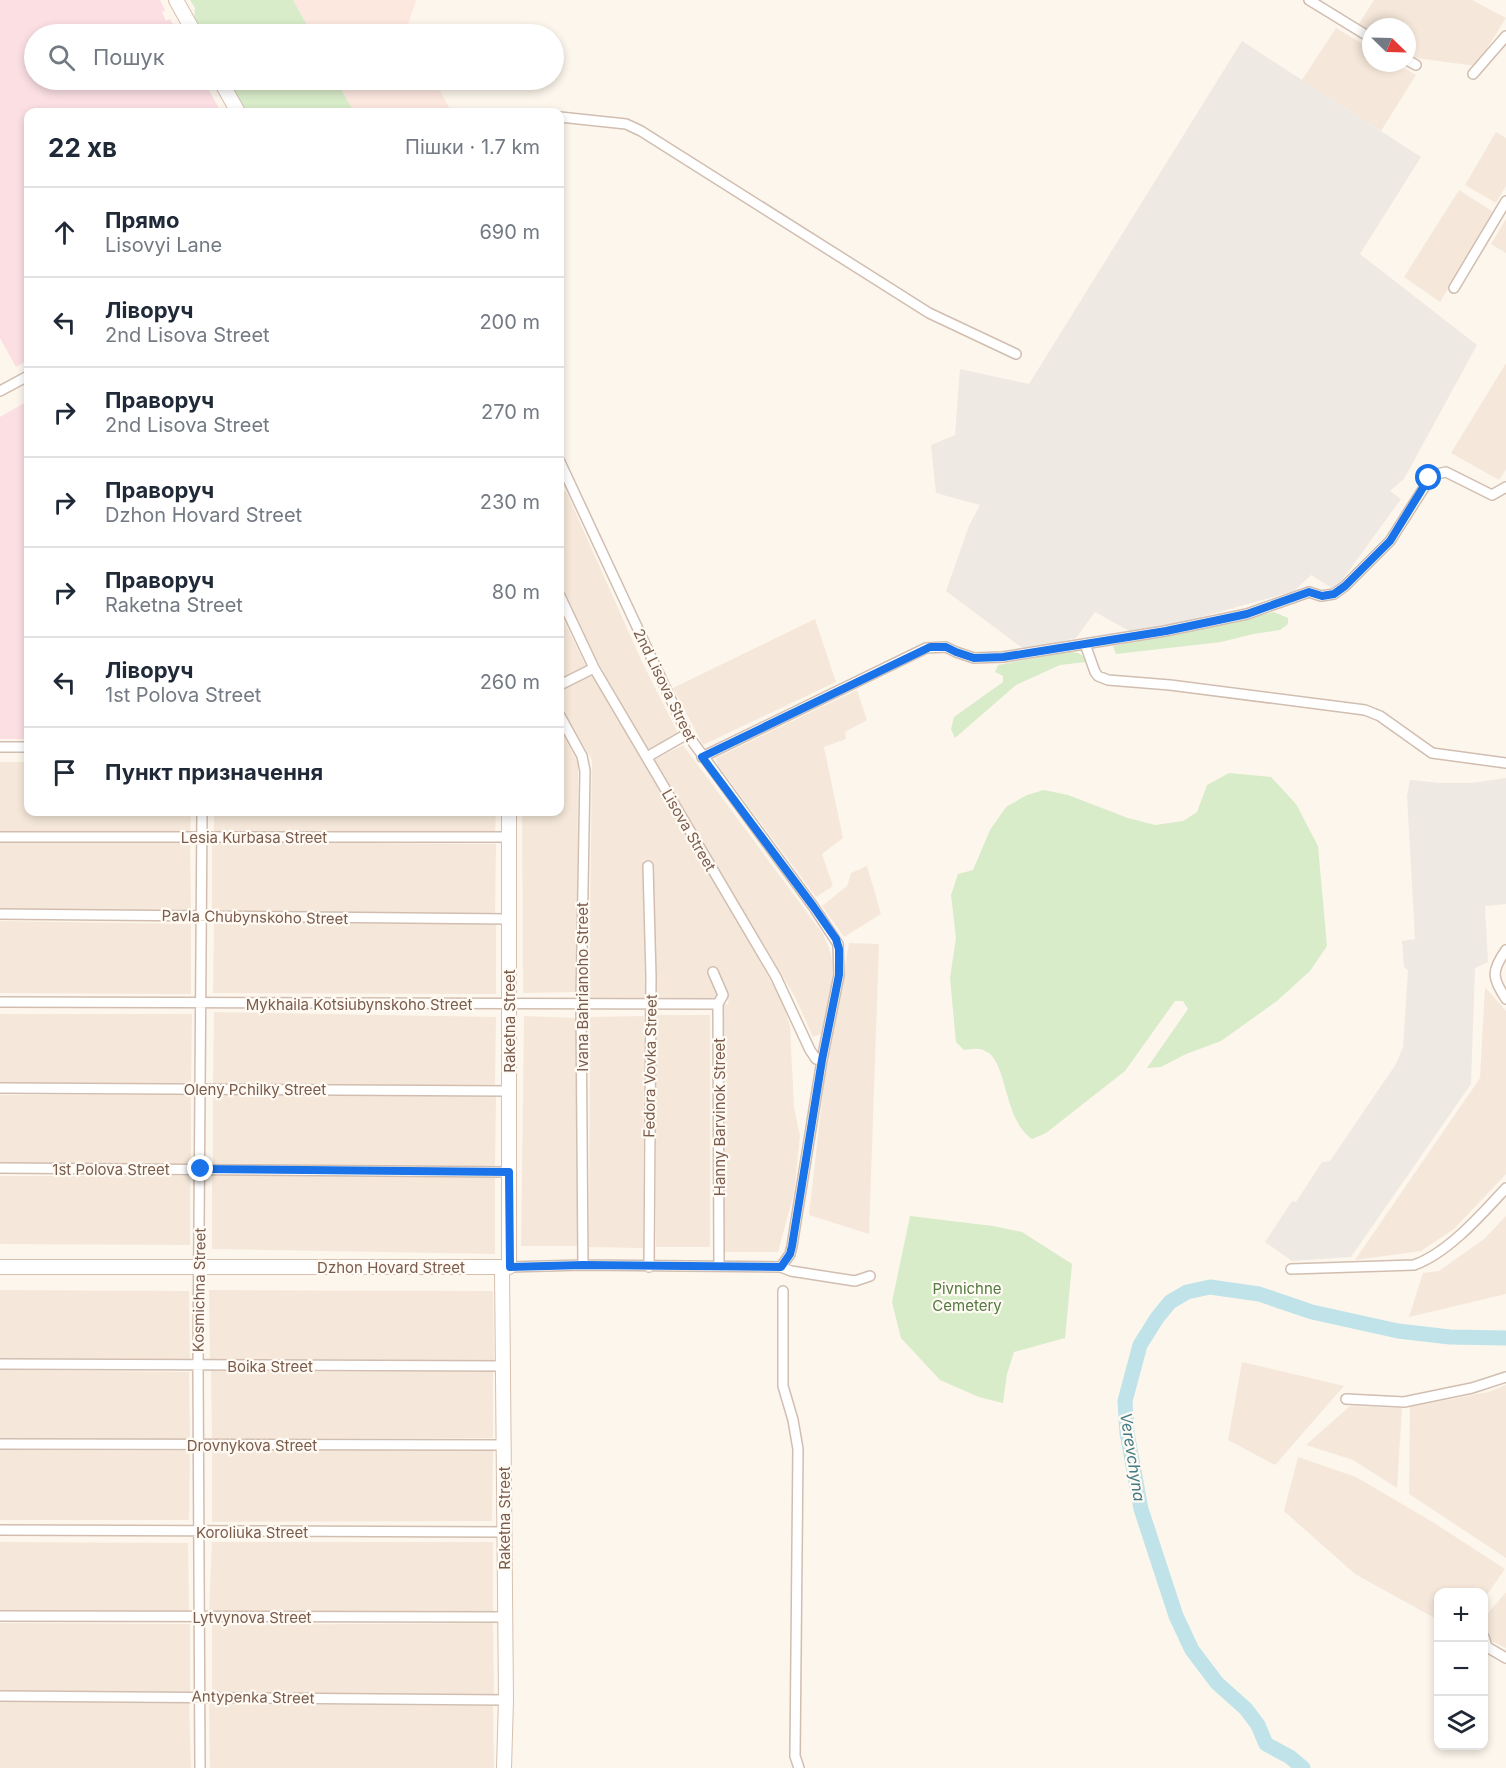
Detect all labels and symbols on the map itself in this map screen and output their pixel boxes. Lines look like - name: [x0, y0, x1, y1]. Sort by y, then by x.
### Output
- north arrow: [1362, 18, 1416, 72]
- route start: [1415, 464, 1441, 490]
- street label: 2nd Lisova Street: [629, 625, 701, 745]
- street label: Lisova Street: [658, 785, 720, 875]
- street label: Lesia Kurbasa Street: [181, 828, 327, 847]
- street label: Ivana Bahrianoho Street: [573, 902, 592, 1072]
- street label: Pavla Chubynskoho Street: [162, 906, 349, 928]
- street label: Raketna Street: [500, 969, 519, 1073]
- street label: Fedora Vovka Street: [639, 994, 661, 1138]
- street label: Mykhaila Kotsiubynskoho Street: [246, 995, 472, 1014]
- street label: Hanny Barvinok Street: [710, 1038, 729, 1196]
- street label: Oleny Pchilky Street: [184, 1080, 326, 1099]
- route end: [187, 1155, 213, 1181]
- street label: 1st Polova Street: [52, 1160, 170, 1179]
- street label: Kosmichna Street: [188, 1228, 210, 1352]
- street label: Dzhon Hovard Street: [317, 1258, 465, 1277]
- park label: Pivnichne Cemetery: [932, 1279, 1002, 1315]
- street label: Boika Street: [227, 1357, 313, 1376]
- water label: Verevchyna: [1116, 1411, 1150, 1503]
- street label: Drovnykova Street: [187, 1436, 317, 1455]
- street label: Raketna Street: [495, 1466, 514, 1570]
- street label: Koroliuka Street: [196, 1523, 308, 1542]
- street label: Lytvynova Street: [192, 1608, 312, 1627]
- street label: Antypenka Street: [191, 1686, 315, 1708]

